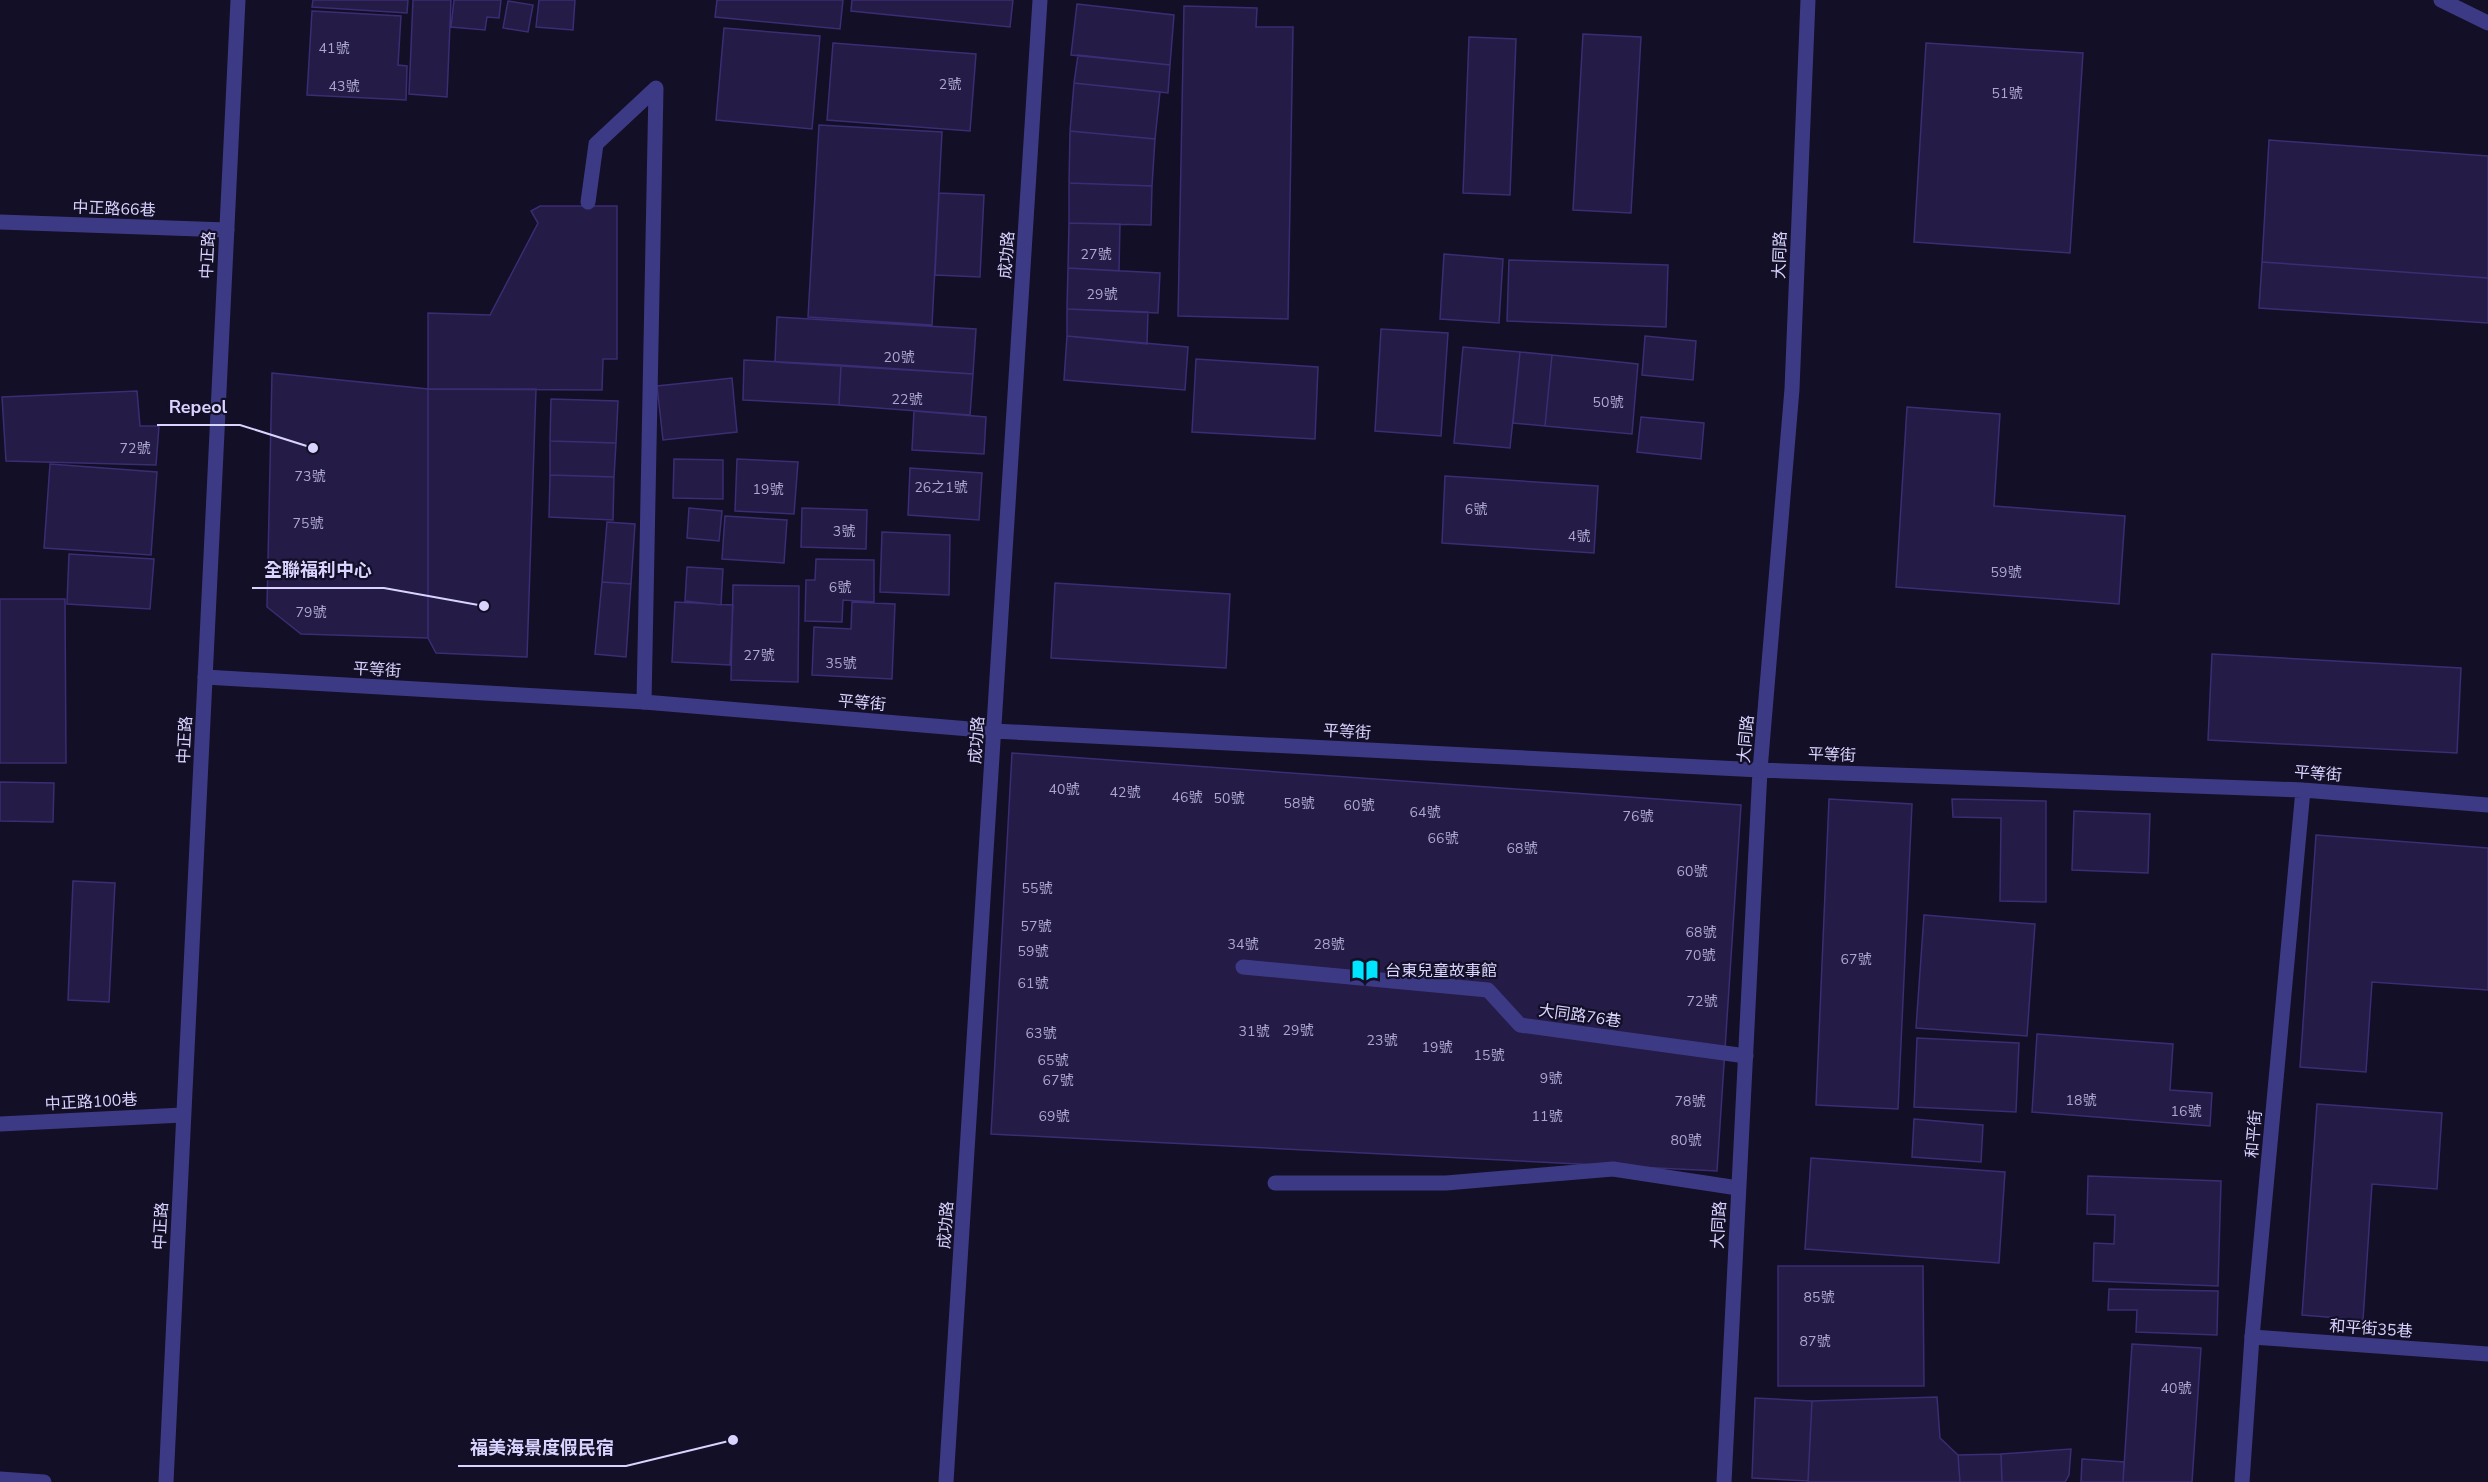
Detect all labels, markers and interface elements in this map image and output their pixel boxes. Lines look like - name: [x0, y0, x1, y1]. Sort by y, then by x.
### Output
- house number: 41號: [319, 39, 349, 58]
- house number: 2號: [939, 75, 961, 94]
- house number: 43號: [329, 77, 359, 96]
- house number: 51號: [1992, 84, 2022, 103]
- street label: 中正路66巷: [72, 197, 156, 221]
- street label: 成功路: [994, 230, 1020, 280]
- street label: 中正路: [196, 231, 220, 280]
- street label: 大同路: [1768, 231, 1792, 279]
- house number: 27號: [1081, 245, 1111, 264]
- house number: 29號: [1087, 285, 1117, 304]
- house number: 20號: [884, 348, 914, 367]
- callout: Repeol: [157, 389, 240, 425]
- house number: 22號: [892, 390, 922, 409]
- house number: 50號: [1593, 393, 1623, 412]
- text: Repeol: [169, 395, 228, 419]
- house number: 72號: [120, 439, 150, 458]
- house number: 73號: [295, 467, 325, 486]
- house number: 26之1號: [914, 478, 968, 497]
- house number: 19號: [753, 480, 783, 499]
- house number: 6號: [1465, 500, 1487, 519]
- house number: 75號: [293, 514, 323, 533]
- house number: 3號: [833, 522, 855, 541]
- house number: 4號: [1568, 527, 1590, 546]
- callout: 全聯福利中心: [252, 552, 384, 588]
- text: 全聯福利中心: [264, 558, 372, 582]
- house number: 59號: [1991, 563, 2021, 582]
- house number: 6號: [829, 578, 851, 597]
- house number: 79號: [296, 603, 326, 622]
- house number: 27號: [744, 646, 774, 665]
- house number: 35號: [826, 654, 856, 673]
- street label: 平等街: [352, 658, 401, 682]
- street label: 平等街: [837, 690, 887, 716]
- street label: 大同路: [1733, 714, 1759, 764]
- street label: 成功路: [964, 715, 990, 765]
- street label: 中正路: [173, 716, 197, 765]
- street label: 平等街: [1322, 720, 1371, 744]
- street label: 平等街: [1808, 743, 1856, 767]
- street label: 平等街: [2293, 761, 2343, 787]
- house number: 40號: [1049, 780, 1079, 799]
- house number: 42號: [1110, 783, 1140, 802]
- house number: 46號: [1172, 788, 1202, 807]
- house number: 50號: [1214, 789, 1244, 808]
- house number: 58號: [1284, 794, 1314, 813]
- house number: 60號: [1344, 796, 1374, 815]
- house number: 64號: [1410, 803, 1440, 822]
- house number: 76號: [1623, 807, 1653, 826]
- house number: 66號: [1428, 829, 1458, 848]
- house number: 68號: [1507, 839, 1537, 858]
- house number: 60號: [1677, 862, 1707, 881]
- house number: 55號: [1022, 879, 1052, 898]
- house number: 57號: [1021, 917, 1051, 936]
- house number: 68號: [1686, 923, 1716, 942]
- house number: 34號: [1228, 935, 1258, 954]
- house number: 28號: [1314, 935, 1344, 954]
- house number: 59號: [1018, 942, 1048, 961]
- house number: 70號: [1685, 946, 1715, 965]
- house number: 67號: [1841, 950, 1871, 969]
- library icon: 台東兒童故事館: [1350, 955, 1380, 985]
- place label: 台東兒童故事館: [1385, 960, 1497, 982]
- house number: 61號: [1018, 974, 1048, 993]
- house number: 72號: [1687, 992, 1717, 1011]
- street label: 大同路76巷: [1537, 999, 1623, 1033]
- house number: 29號: [1283, 1021, 1313, 1040]
- house number: 31號: [1239, 1022, 1269, 1041]
- house number: 63號: [1026, 1024, 1056, 1043]
- house number: 23號: [1367, 1031, 1397, 1050]
- house number: 19號: [1422, 1038, 1452, 1057]
- house number: 15號: [1474, 1046, 1504, 1065]
- house number: 65號: [1038, 1051, 1068, 1070]
- house number: 9號: [1540, 1069, 1562, 1088]
- house number: 67號: [1043, 1071, 1073, 1090]
- street label: 中正路100巷: [44, 1089, 138, 1115]
- house number: 18號: [2066, 1091, 2096, 1110]
- house number: 78號: [1675, 1092, 1705, 1111]
- house number: 16號: [2171, 1102, 2201, 1121]
- house number: 69號: [1039, 1107, 1069, 1126]
- house number: 11號: [1532, 1107, 1562, 1126]
- street label: 和平街: [2241, 1109, 2267, 1159]
- house number: 80號: [1671, 1131, 1701, 1150]
- street label: 成功路: [933, 1200, 959, 1250]
- street label: 大同路: [1707, 1201, 1731, 1250]
- street label: 中正路: [149, 1202, 173, 1251]
- house number: 85號: [1804, 1288, 1834, 1307]
- street label: 和平街35巷: [2329, 1315, 2413, 1343]
- house number: 87號: [1800, 1332, 1830, 1351]
- house number: 40號: [2161, 1379, 2191, 1398]
- callout: 福美海景度假民宿: [458, 1430, 626, 1466]
- text: 福美海景度假民宿: [470, 1436, 614, 1460]

